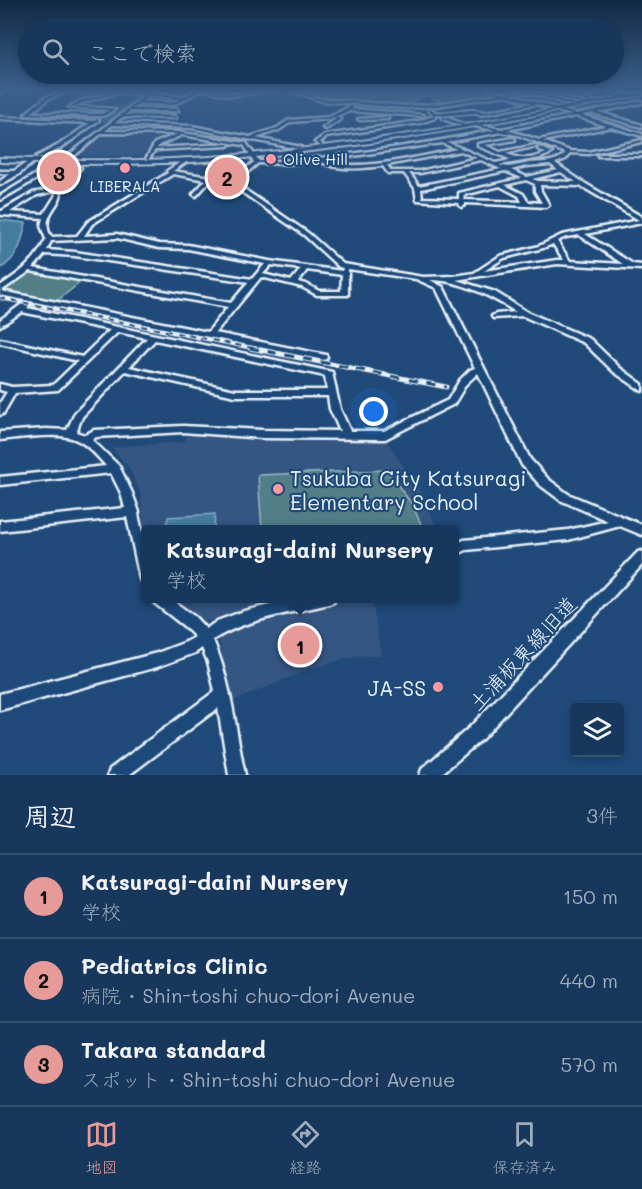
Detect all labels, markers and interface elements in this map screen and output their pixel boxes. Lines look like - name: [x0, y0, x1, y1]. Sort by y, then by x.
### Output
- search box: [18, 18, 624, 84]
- icon: search: [39, 35, 72, 68]
- text: ここで検索: [87, 38, 197, 67]
- place label: Olive Hill: [283, 149, 348, 169]
- pin: 3: [40, 150, 78, 195]
- marker: Olive Hill: [264, 152, 278, 166]
- pin: 2: [208, 154, 246, 200]
- marker: LIBERALA: [118, 161, 132, 175]
- place label: LIBERALA: [90, 176, 160, 196]
- your location: [359, 397, 388, 426]
- place label: Tsukuba City Katsuragi Elementary School: [290, 464, 527, 515]
- marker: Tsukuba City Katsuragi Elementary School: [271, 482, 285, 496]
- popup: [141, 525, 459, 603]
- text: Katsuragi-daini Nursery: [166, 535, 434, 564]
- text: 学校: [166, 566, 206, 592]
- street label: 土浦板東線旧道: [462, 590, 582, 716]
- pin: 1: [280, 622, 320, 668]
- place label: JA-SS: [367, 674, 426, 701]
- marker: JA-SS: [431, 680, 445, 694]
- map controls: [570, 703, 624, 757]
- button: layers: [570, 703, 624, 757]
- text: 周辺: [24, 799, 76, 833]
- text: 3件: [586, 802, 618, 828]
- text: Katsuragi-daini Nursery: [81, 867, 348, 896]
- text: 1: [39, 883, 48, 909]
- text: 150 m: [563, 883, 618, 909]
- text: 学校: [81, 898, 121, 924]
- text: Pediatrics Clinic: [81, 951, 268, 980]
- text: 2: [38, 967, 49, 993]
- text: 440 m: [560, 967, 618, 993]
- text: 病院 · Shin-toshi chuo-dori Avenue: [81, 982, 415, 1008]
- text: Takara standard: [81, 1035, 266, 1064]
- text: 3: [38, 1051, 50, 1077]
- text: 570 m: [561, 1051, 618, 1077]
- text: スポット · Shin-toshi chuo-dori Avenue: [81, 1066, 455, 1092]
- tab: 地図: [85, 1118, 118, 1178]
- tab: 経路: [289, 1118, 322, 1178]
- tab: 保存済み: [493, 1118, 557, 1178]

